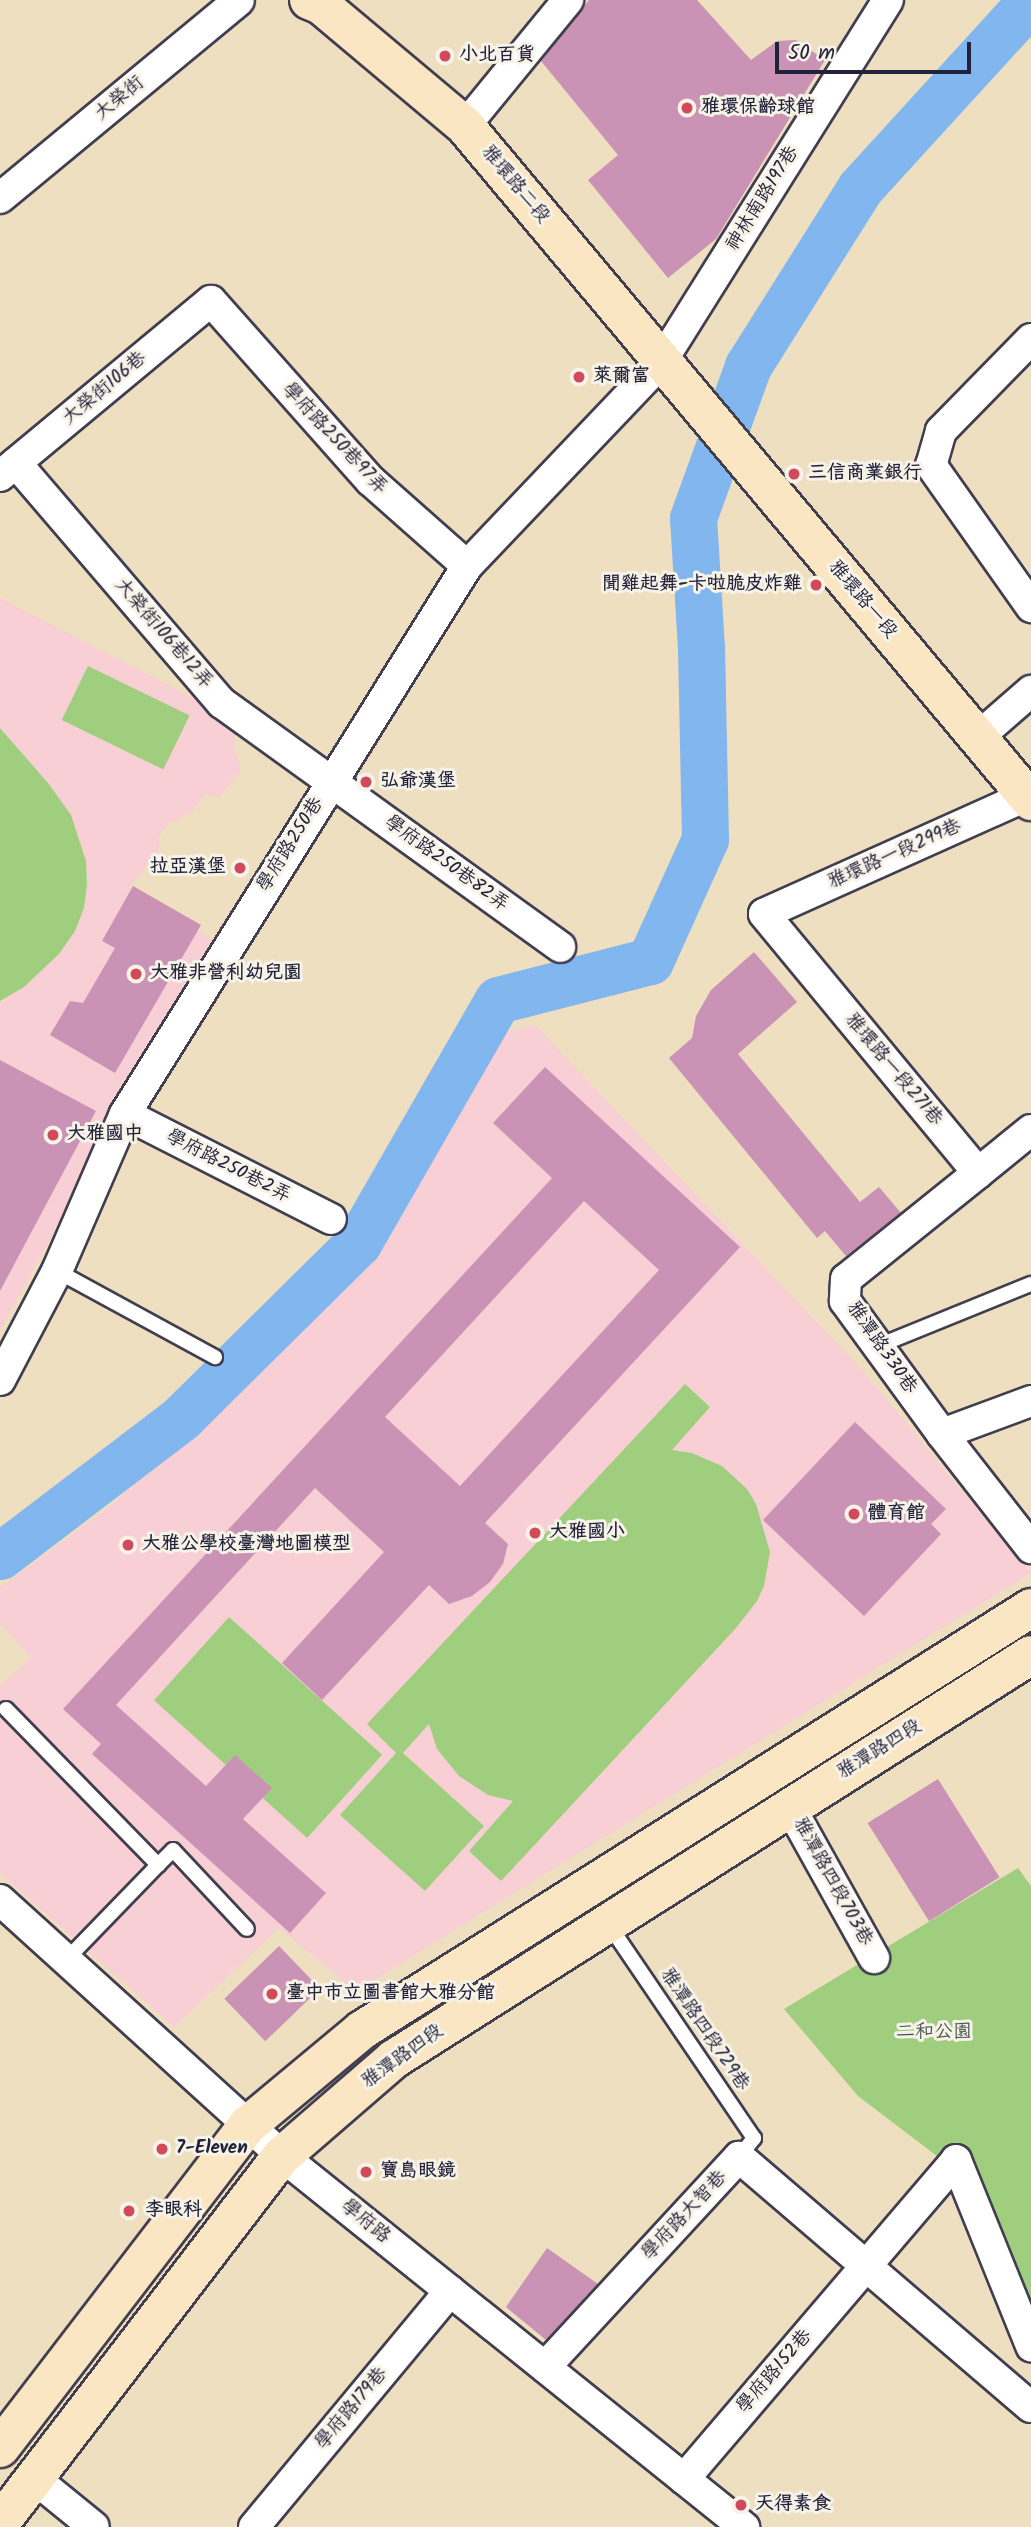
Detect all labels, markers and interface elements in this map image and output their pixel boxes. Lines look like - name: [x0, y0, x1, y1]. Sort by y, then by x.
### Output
- scale bar: [779, 28, 975, 72]
- text: 50 m: [788, 37, 835, 70]
- place label: 小北百貨: [459, 45, 535, 67]
- marker: 小北百貨: [437, 48, 453, 64]
- street label: 大榮街: [91, 72, 149, 126]
- place label: 雅環保齡球館: [701, 97, 815, 119]
- marker: 雅環保齡球館: [679, 100, 695, 116]
- street label: 雅環路二段: [476, 141, 554, 229]
- street label: 神林南路197巷: [722, 143, 804, 255]
- street label: 大榮街106巷: [59, 347, 151, 431]
- place label: 萊爾富: [593, 366, 650, 388]
- marker: 萊爾富: [571, 369, 587, 385]
- street label: 學府路250巷97弄: [277, 379, 391, 499]
- place label: 三信商業銀行: [808, 463, 922, 485]
- marker: 三信商業銀行: [786, 466, 802, 482]
- street label: 雅環路一段: [823, 556, 901, 644]
- street label: 大榮街106巷12弄: [109, 574, 217, 694]
- place label: 聞雞起舞-卡啦脆皮炸雞: [602, 574, 802, 596]
- marker: 聞雞起舞-卡啦脆皮炸雞: [808, 577, 824, 593]
- place label: 弘爺漢堡: [380, 771, 456, 793]
- marker: 弘爺漢堡: [358, 774, 374, 790]
- street label: 學府路250巷: [253, 794, 329, 896]
- street label: 學府路250巷82弄: [379, 811, 513, 917]
- street label: 雅環路一段299巷: [825, 815, 965, 895]
- place label: 拉亞漢堡: [150, 857, 226, 879]
- marker: 拉亞漢堡: [232, 860, 248, 876]
- place label: 大雅非營利幼兒園: [150, 963, 302, 985]
- marker: 大雅非營利幼兒園: [128, 966, 144, 982]
- street label: 雅環路一段271巷: [839, 1009, 947, 1131]
- place label: 大雅國中: [67, 1124, 143, 1146]
- street label: 學府路250巷2弄: [162, 1126, 294, 1208]
- marker: 大雅國中: [45, 1127, 61, 1143]
- street label: 雅潭路330巷: [841, 1298, 921, 1398]
- place label: 體育館: [868, 1503, 925, 1525]
- marker: 體育館: [846, 1506, 862, 1522]
- place label: 大雅國小: [549, 1522, 625, 1544]
- marker: 大雅國小: [527, 1525, 543, 1541]
- place label: 大雅公學校臺灣地圖模型: [142, 1534, 351, 1556]
- marker: 大雅公學校臺灣地圖模型: [120, 1537, 136, 1553]
- street label: 雅潭路四段: [834, 1715, 926, 1785]
- street label: 雅潭路四段703巷: [787, 1814, 877, 1950]
- street label: 雅潭路四段729巷: [655, 1964, 753, 2096]
- place label: 臺中市立圖書館大雅分館: [286, 1983, 495, 2005]
- marker: 臺中市立圖書館大雅分館: [264, 1986, 280, 2002]
- street label: 雅潭路四段: [358, 2020, 448, 2094]
- park label: 二和公園: [896, 2022, 972, 2044]
- place label: 7-Eleven: [176, 2138, 248, 2160]
- marker: 7-Eleven: [154, 2141, 170, 2157]
- place label: 寶島眼鏡: [380, 2161, 456, 2183]
- marker: 寶島眼鏡: [358, 2164, 374, 2180]
- street label: 學府路大智巷: [638, 2167, 732, 2265]
- street label: 學府路: [336, 2195, 394, 2249]
- place label: 李眼科: [145, 2200, 202, 2222]
- marker: 李眼科: [119, 2201, 139, 2221]
- street label: 學府路152巷: [733, 2326, 817, 2418]
- street label: 學府路179巷: [311, 2363, 393, 2455]
- place label: 天得素食: [755, 2494, 831, 2516]
- marker: 天得素食: [733, 2497, 749, 2513]

